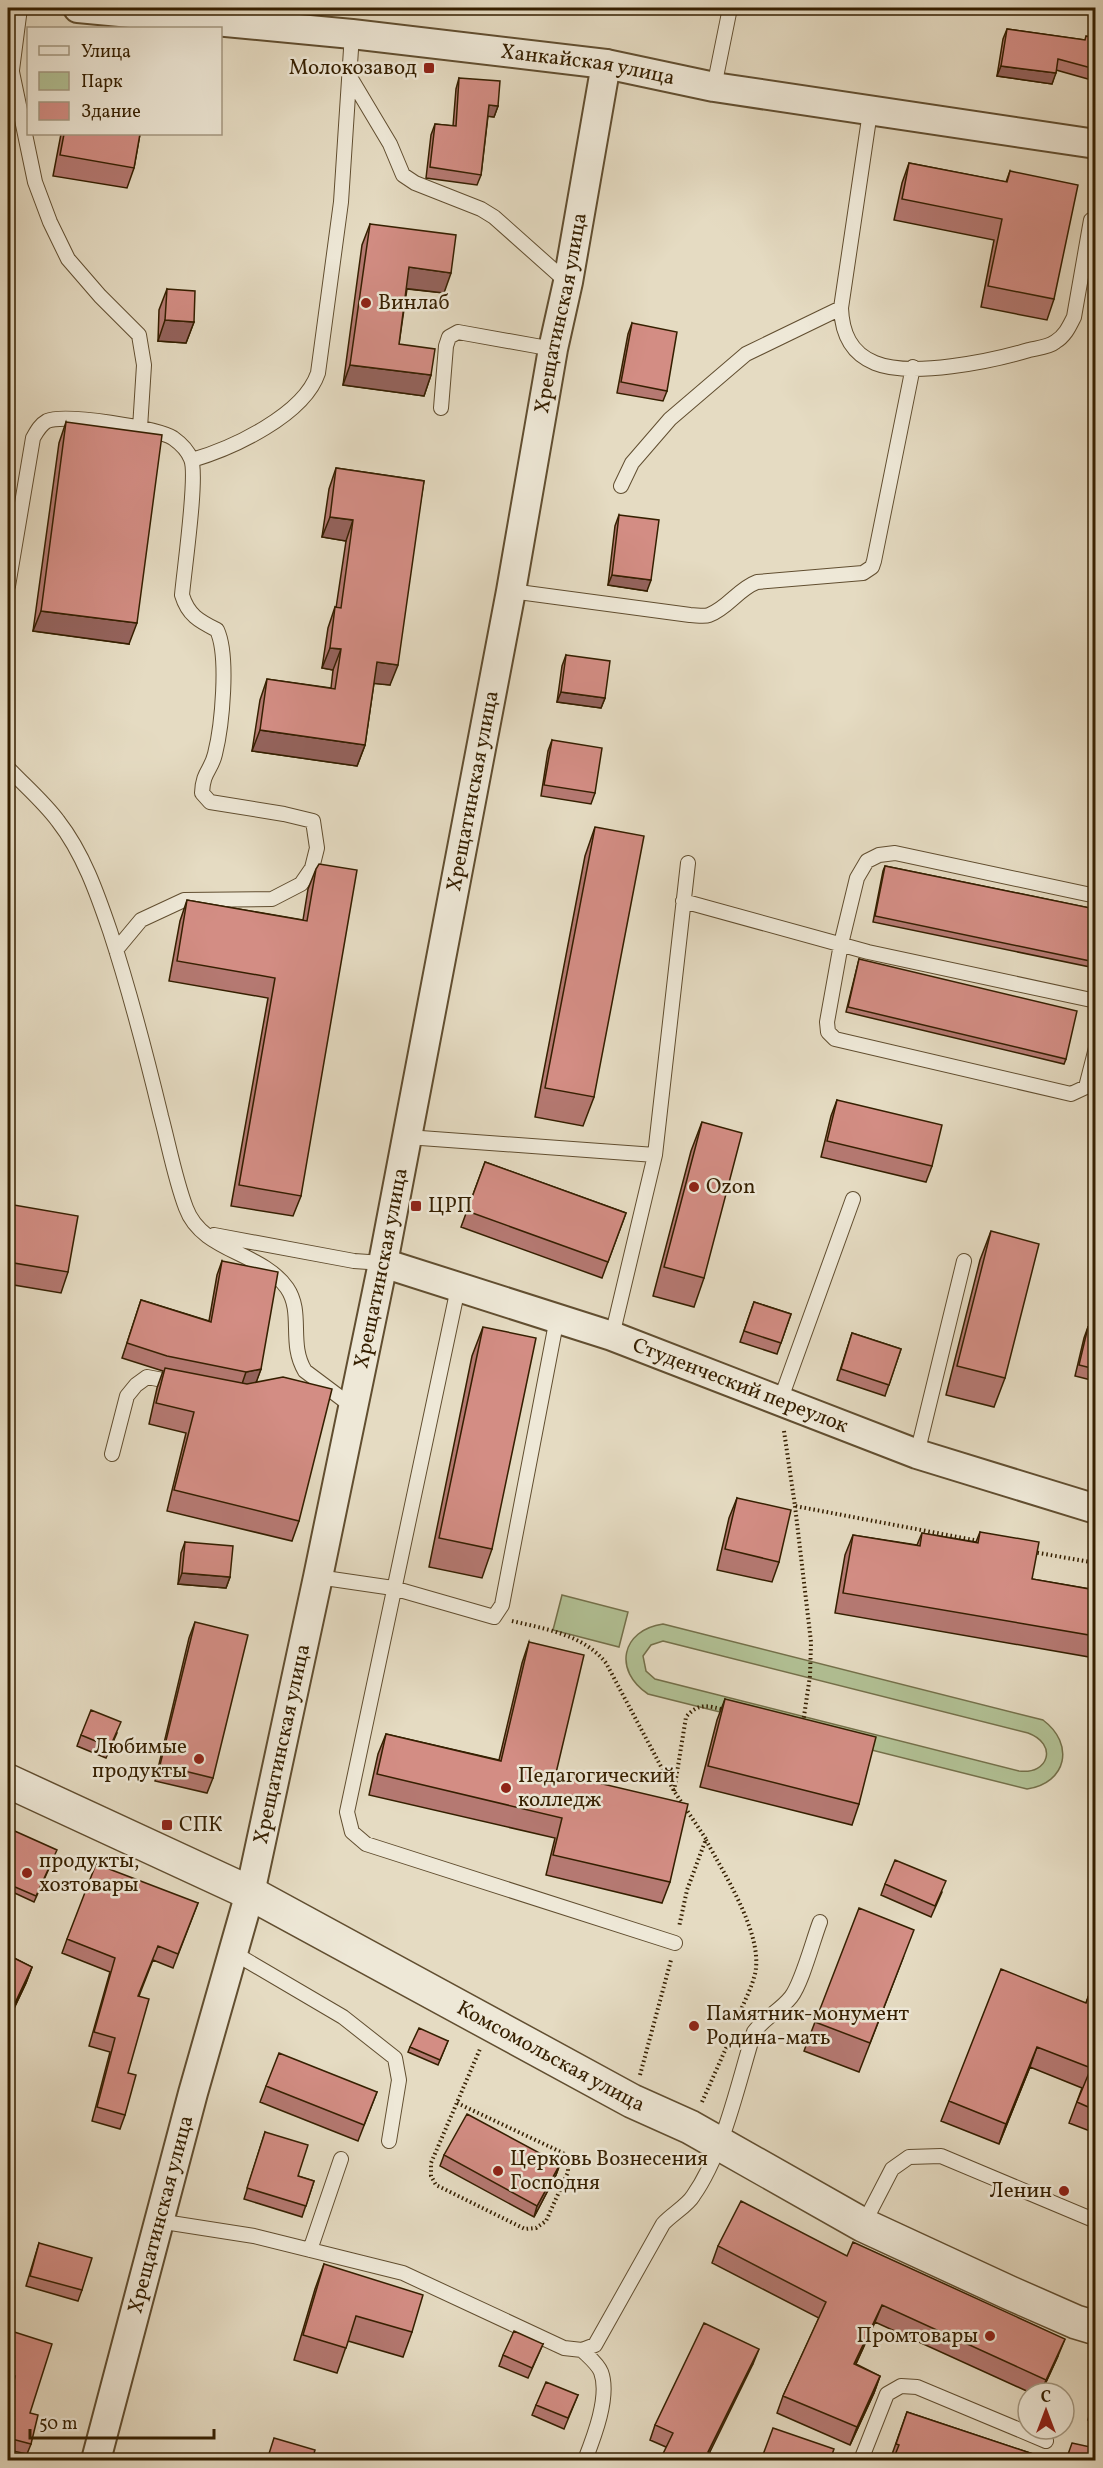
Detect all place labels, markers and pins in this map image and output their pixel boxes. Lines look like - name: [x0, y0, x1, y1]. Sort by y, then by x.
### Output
- place label: Молокозавод: [289, 54, 417, 83]
- marker: Молокозавод: [422, 61, 436, 75]
- place label: Винлаб: [378, 289, 450, 318]
- marker: Винлаб: [359, 296, 373, 310]
- place label: Ozon: [706, 1173, 756, 1202]
- marker: Ozon: [687, 1180, 701, 1194]
- place label: ЦРП: [428, 1192, 472, 1221]
- marker: ЦРП: [409, 1199, 423, 1213]
- place label: Любимые продукты: [92, 1733, 187, 1786]
- marker: Любимые продукты: [192, 1752, 206, 1766]
- place label: Педагогический колледж: [518, 1762, 676, 1815]
- marker: Педагогический колледж: [499, 1781, 513, 1795]
- place label: СПК: [179, 1811, 223, 1840]
- marker: СПК: [160, 1818, 174, 1832]
- place label: продукты, хозтовары: [39, 1847, 139, 1900]
- marker: продукты, хозтовары: [20, 1866, 34, 1880]
- place label: Памятник-монумент Родина-мать: [706, 2000, 910, 2053]
- marker: Памятник-монумент Родина-мать: [687, 2019, 701, 2033]
- place label: Церковь Вознесения Господня: [510, 2145, 708, 2198]
- marker: Церковь Вознесения Господня: [491, 2164, 505, 2178]
- place label: Ленин: [989, 2177, 1052, 2206]
- marker: Ленин: [1057, 2184, 1071, 2198]
- place label: Промтовары: [856, 2322, 978, 2351]
- marker: Промтовары: [983, 2329, 997, 2343]

